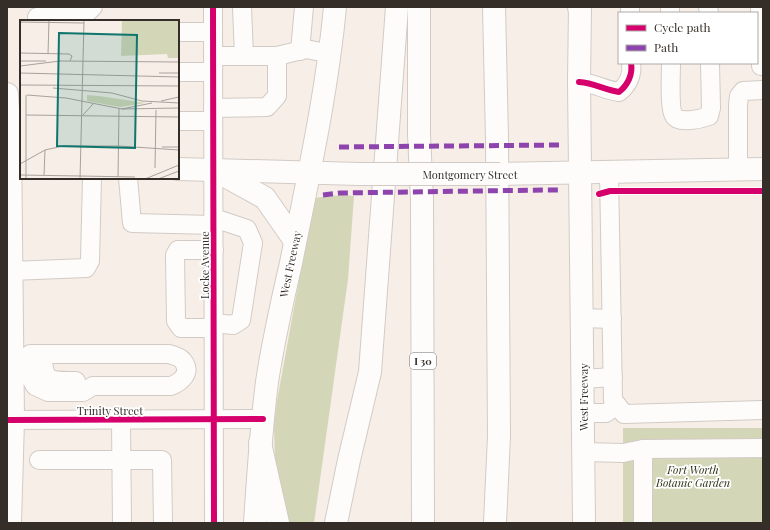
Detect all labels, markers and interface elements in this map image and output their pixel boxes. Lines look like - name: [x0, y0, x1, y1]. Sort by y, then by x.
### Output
- legend: [618, 12, 758, 64]
- text: Cycle path: [654, 19, 711, 35]
- inset map: [20, 20, 179, 179]
- text: Path: [654, 39, 678, 55]
- street label: Montgomery Street: [422, 167, 518, 182]
- street label: West Freeway: [275, 229, 304, 300]
- street label: Locke Avenue: [197, 231, 212, 299]
- road number: I 30: [410, 353, 436, 369]
- street label: West Freeway: [576, 363, 591, 432]
- street label: Trinity Street: [77, 403, 143, 418]
- park label: Fort Worth Botanic Garden: [655, 462, 730, 490]

